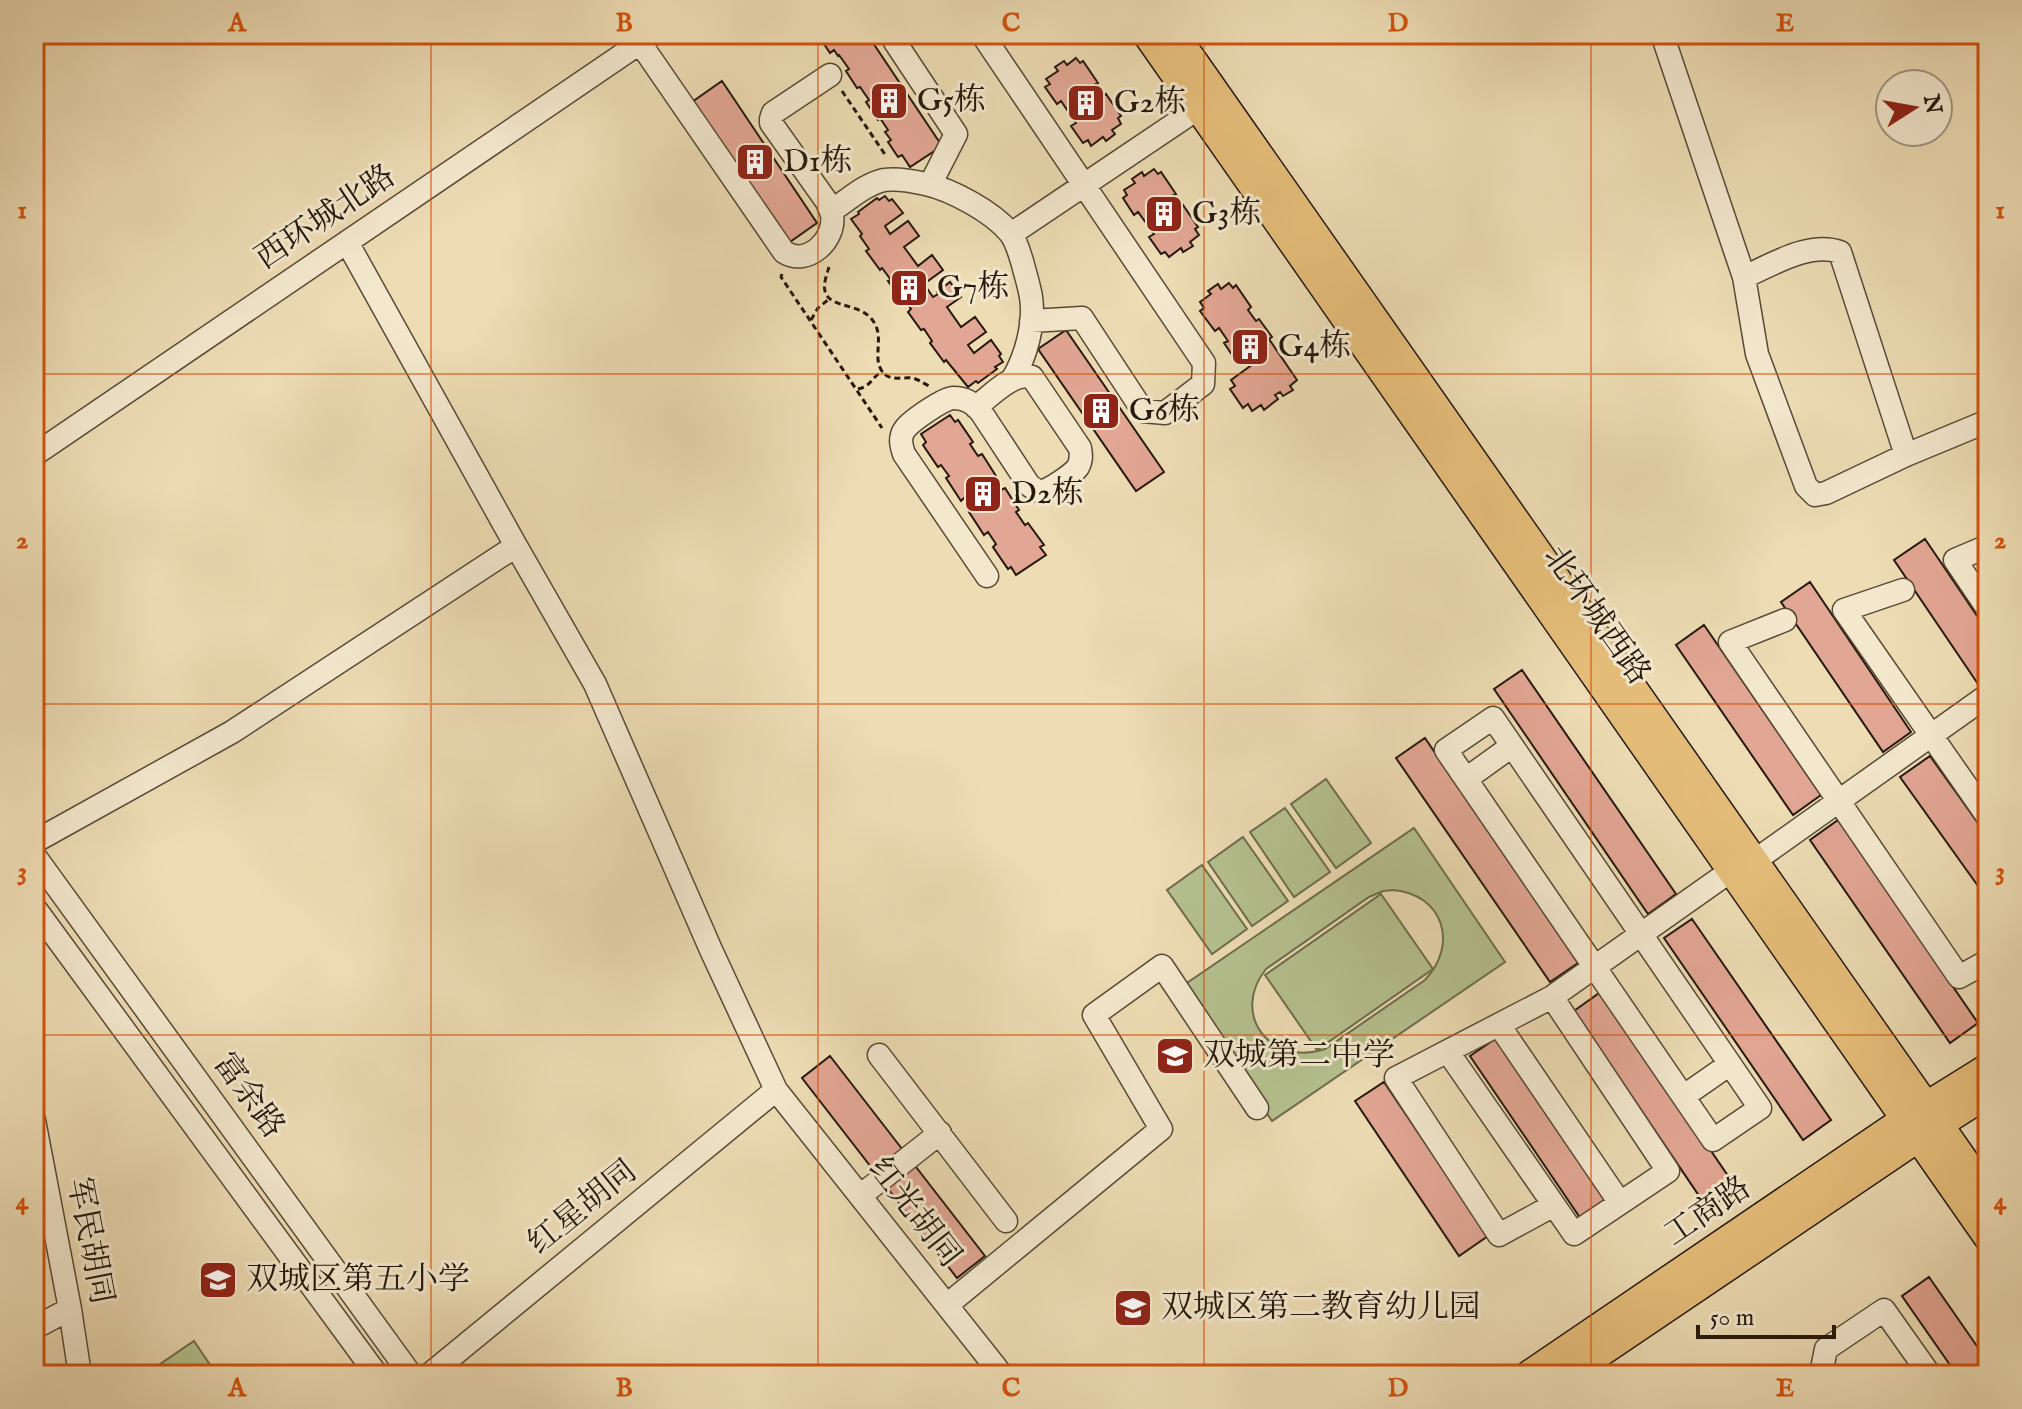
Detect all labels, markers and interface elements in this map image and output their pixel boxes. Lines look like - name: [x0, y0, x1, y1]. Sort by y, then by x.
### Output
- text: A: [227, 7, 247, 40]
- text: B: [615, 7, 633, 40]
- text: C: [1002, 7, 1021, 40]
- text: D: [1388, 7, 1409, 40]
- text: E: [1776, 7, 1794, 40]
- north arrow: [1874, 68, 1954, 148]
- building icon: G5栋: [868, 80, 910, 122]
- place label: G5栋: [917, 81, 986, 122]
- building icon: G2栋: [1065, 82, 1107, 124]
- place label: G2栋: [1114, 83, 1186, 124]
- text: N: [1916, 92, 1947, 117]
- building icon: D1栋: [734, 141, 776, 183]
- place label: D1栋: [783, 142, 853, 183]
- street label: 西环城北路: [248, 156, 404, 280]
- building icon: G3栋: [1143, 193, 1185, 235]
- text: 1: [17, 194, 27, 227]
- place label: G3栋: [1192, 194, 1261, 235]
- text: 1: [1995, 194, 2005, 227]
- building icon: G7栋: [888, 267, 930, 309]
- place label: G7栋: [937, 268, 1009, 309]
- building icon: G4栋: [1229, 326, 1271, 368]
- place label: G4栋: [1278, 327, 1351, 368]
- building icon: G6栋: [1080, 390, 1122, 432]
- place label: G6栋: [1129, 391, 1200, 432]
- building icon: D2栋: [962, 473, 1004, 515]
- place label: D2栋: [1011, 474, 1084, 515]
- text: 2: [16, 524, 28, 557]
- text: 2: [1994, 524, 2006, 557]
- street label: 北环城西路: [1533, 539, 1659, 693]
- text: 3: [17, 855, 27, 888]
- text: 3: [1995, 855, 2005, 888]
- school or university icon: 双城第二中学: [1154, 1035, 1196, 1077]
- place label: 双城第二中学: [1203, 1036, 1395, 1077]
- street label: 富余路: [203, 1045, 293, 1147]
- street label: 红光胡同: [858, 1150, 970, 1276]
- street label: 红星胡同: [520, 1152, 646, 1264]
- street label: 工商路: [1657, 1168, 1759, 1256]
- street label: 军民胡同: [57, 1174, 121, 1308]
- text: 4: [16, 1185, 30, 1218]
- text: 4: [1994, 1185, 2008, 1218]
- school or university icon: 双城区第五小学: [197, 1259, 239, 1301]
- place label: 双城区第五小学: [246, 1260, 470, 1301]
- school or university icon: 双城区第二教育幼儿园: [1112, 1287, 1154, 1329]
- place label: 双城区第二教育幼儿园: [1161, 1288, 1481, 1329]
- scale bar: [1698, 1289, 1834, 1339]
- text: 50 m: [1710, 1303, 1754, 1334]
- text: A: [227, 1372, 247, 1405]
- text: B: [615, 1372, 633, 1405]
- text: C: [1002, 1372, 1021, 1405]
- text: D: [1388, 1372, 1409, 1405]
- text: E: [1776, 1372, 1794, 1405]

